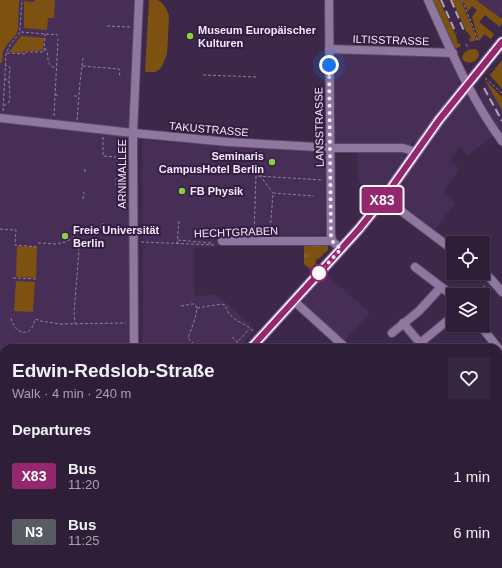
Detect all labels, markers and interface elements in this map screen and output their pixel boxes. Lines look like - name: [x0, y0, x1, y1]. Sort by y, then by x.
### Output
- place label: Museum Europäischer Kulturen: [198, 24, 317, 49]
- marker: Museum Europäischer Kulturen: [185, 31, 195, 41]
- street label: ILTISSTRASSE: [352, 33, 430, 47]
- your location: [319, 55, 339, 75]
- street label: LANSSTRASSE: [312, 87, 326, 167]
- street label: TAKUSTRASSE: [169, 120, 249, 138]
- street label: ARNIMALLEE: [116, 139, 128, 209]
- place label: Seminaris CampusHotel Berlin: [159, 150, 264, 175]
- marker: Seminaris CampusHotel Berlin: [267, 157, 277, 167]
- place label: FB Physik: [190, 185, 244, 197]
- marker: FB Physik: [177, 186, 187, 196]
- line badge: X83: [359, 187, 405, 213]
- text: X83: [370, 192, 394, 208]
- place label: Freie Universität Berlin: [73, 224, 160, 249]
- street label: HECHTGRABEN: [194, 225, 278, 239]
- marker: Freie Universität Berlin: [60, 231, 70, 241]
- map controls: [446, 236, 490, 332]
- button: locate: [446, 236, 490, 280]
- unlabelled marker: [310, 264, 328, 282]
- button: layers: [446, 288, 490, 332]
- button: heart: [448, 357, 490, 399]
- text: Edwin-Redslob-Straße: [12, 360, 215, 381]
- text: Walk · 4 min · 240 m: [12, 386, 131, 401]
- text: Departures: [12, 421, 91, 438]
- text: Bus: [68, 460, 96, 477]
- text: X83: [22, 468, 46, 484]
- text: 1 min: [453, 468, 490, 485]
- text: 11:20: [68, 477, 100, 492]
- text: Bus: [68, 516, 96, 533]
- text: N3: [25, 524, 43, 540]
- text: 6 min: [453, 524, 490, 541]
- text: 11:25: [68, 533, 100, 548]

